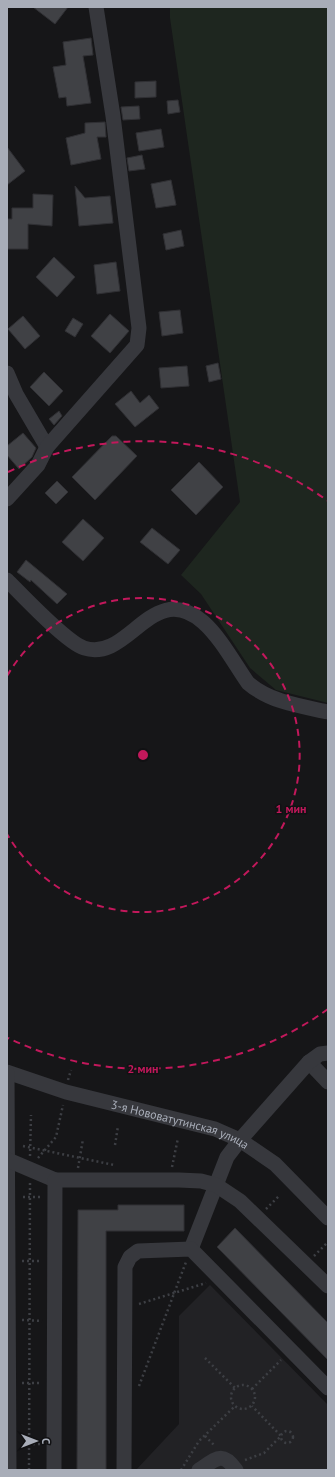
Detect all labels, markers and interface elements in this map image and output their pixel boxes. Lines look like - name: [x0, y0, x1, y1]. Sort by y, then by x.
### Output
- centre of rings: [136, 748, 150, 762]
- text: 1 мин: [276, 801, 306, 816]
- text: 2 мин: [128, 1061, 158, 1076]
- street label: 3-я Нововатутинская улица: [110, 1096, 252, 1152]
- north arrow: [16, 1421, 56, 1461]
- text: С: [39, 1438, 53, 1444]

